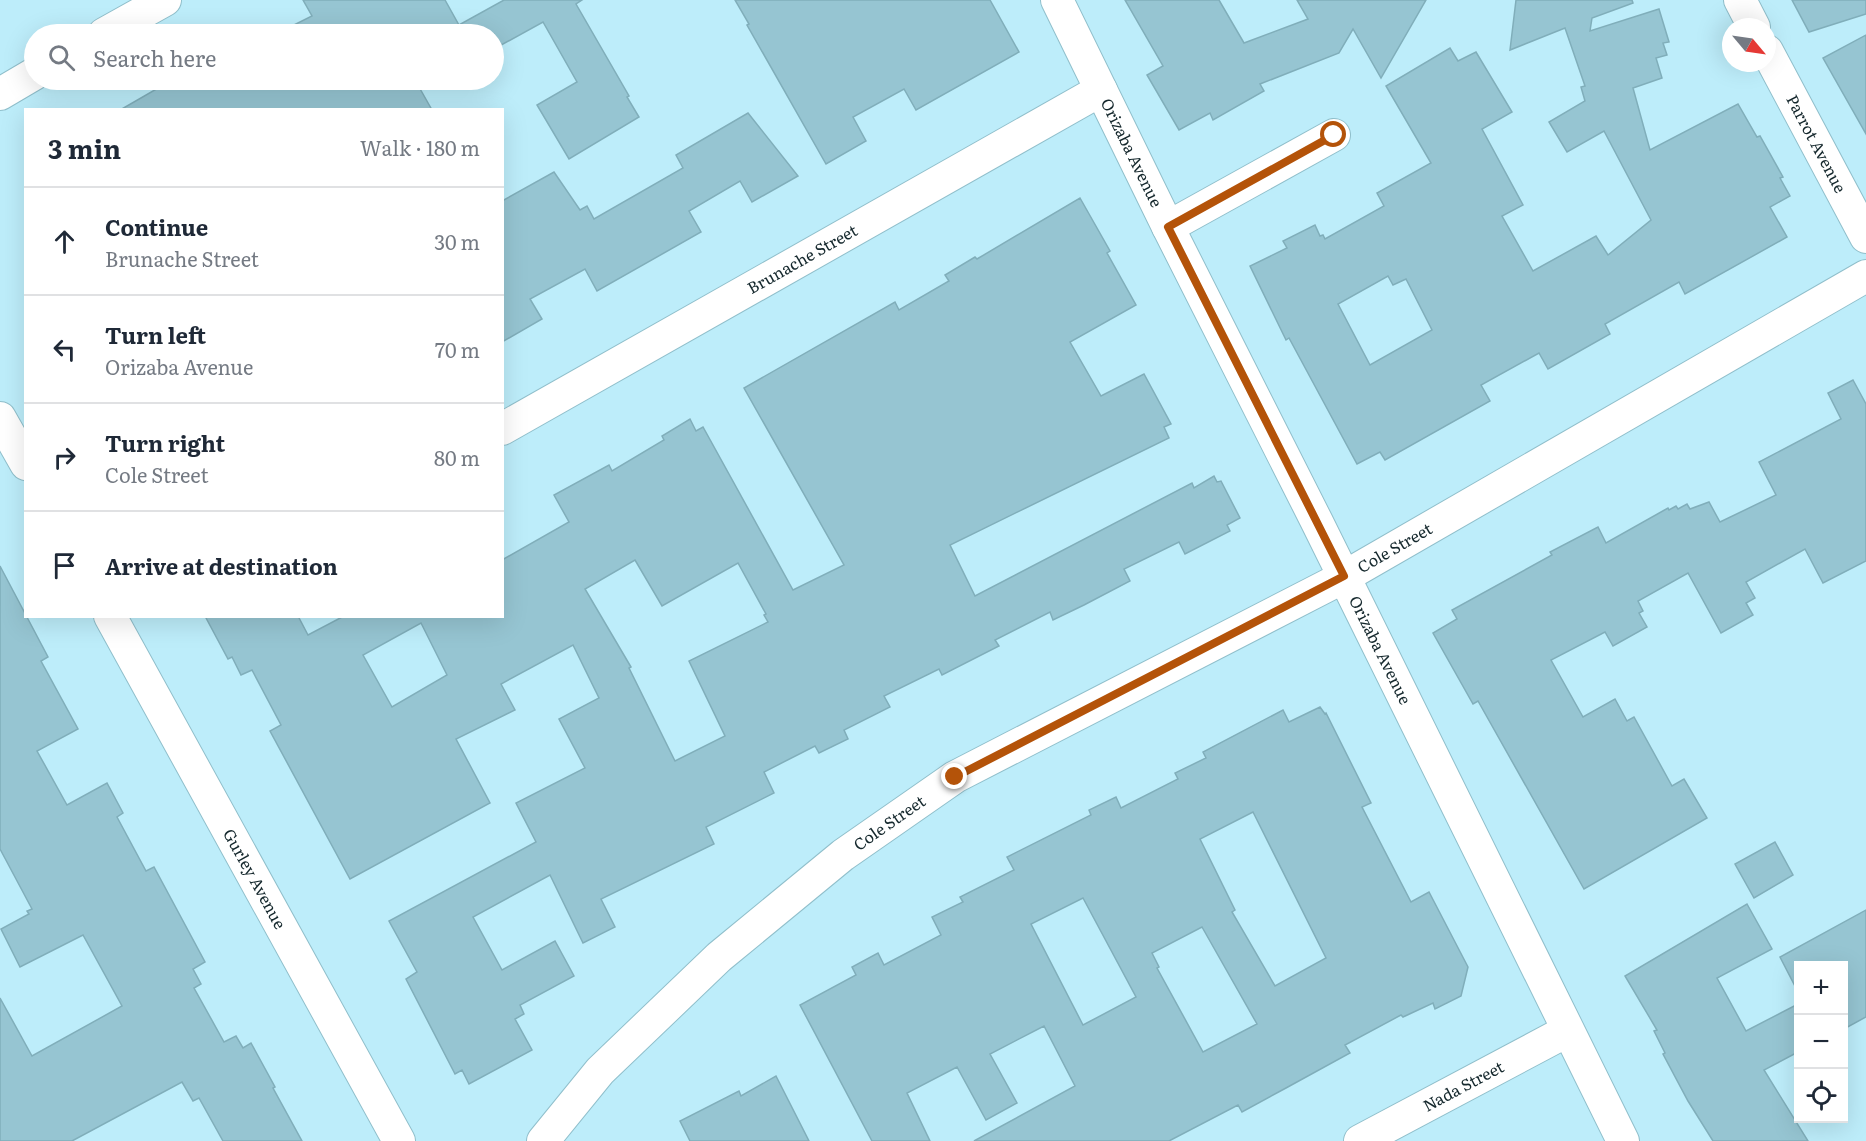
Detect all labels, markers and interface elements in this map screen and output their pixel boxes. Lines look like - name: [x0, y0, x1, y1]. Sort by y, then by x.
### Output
- north arrow: [1722, 18, 1776, 72]
- search box: [24, 24, 504, 90]
- icon: search: [45, 41, 78, 74]
- text: Search here: [93, 41, 216, 74]
- street label: Parrot Avenue: [1781, 90, 1853, 197]
- street label: Orizaba Avenue: [1096, 94, 1169, 211]
- route start: [1320, 121, 1346, 147]
- text: 3 min: [48, 128, 121, 167]
- text: Walk · 180 m: [360, 132, 480, 162]
- text: Continue: [105, 210, 208, 243]
- street label: Brunache Street: [742, 217, 862, 299]
- icon: ahead: [48, 225, 81, 258]
- text: 30 m: [434, 226, 480, 256]
- text: Brunache Street: [105, 243, 259, 273]
- text: Turn left: [105, 318, 206, 351]
- icon: left: [48, 333, 81, 366]
- text: 70 m: [435, 334, 480, 364]
- text: Orizaba Avenue: [105, 351, 253, 381]
- text: Turn right: [105, 426, 225, 459]
- icon: right: [48, 441, 81, 474]
- text: 80 m: [434, 442, 480, 472]
- text: Cole Street: [105, 459, 209, 489]
- street label: Cole Street: [1352, 516, 1437, 578]
- icon: arrive: [48, 549, 81, 582]
- text: Arrive at destination: [105, 549, 338, 582]
- street label: Orizaba Avenue: [1344, 591, 1418, 708]
- route end: [941, 763, 967, 789]
- street label: Cole Street: [848, 788, 930, 855]
- street label: Gurley Avenue: [218, 824, 293, 933]
- map controls: [1794, 961, 1848, 1123]
- button: +: [1794, 961, 1848, 1015]
- button: −: [1794, 1015, 1848, 1069]
- street label: Nada Street: [1418, 1054, 1508, 1117]
- button: locate: [1794, 1069, 1848, 1123]

